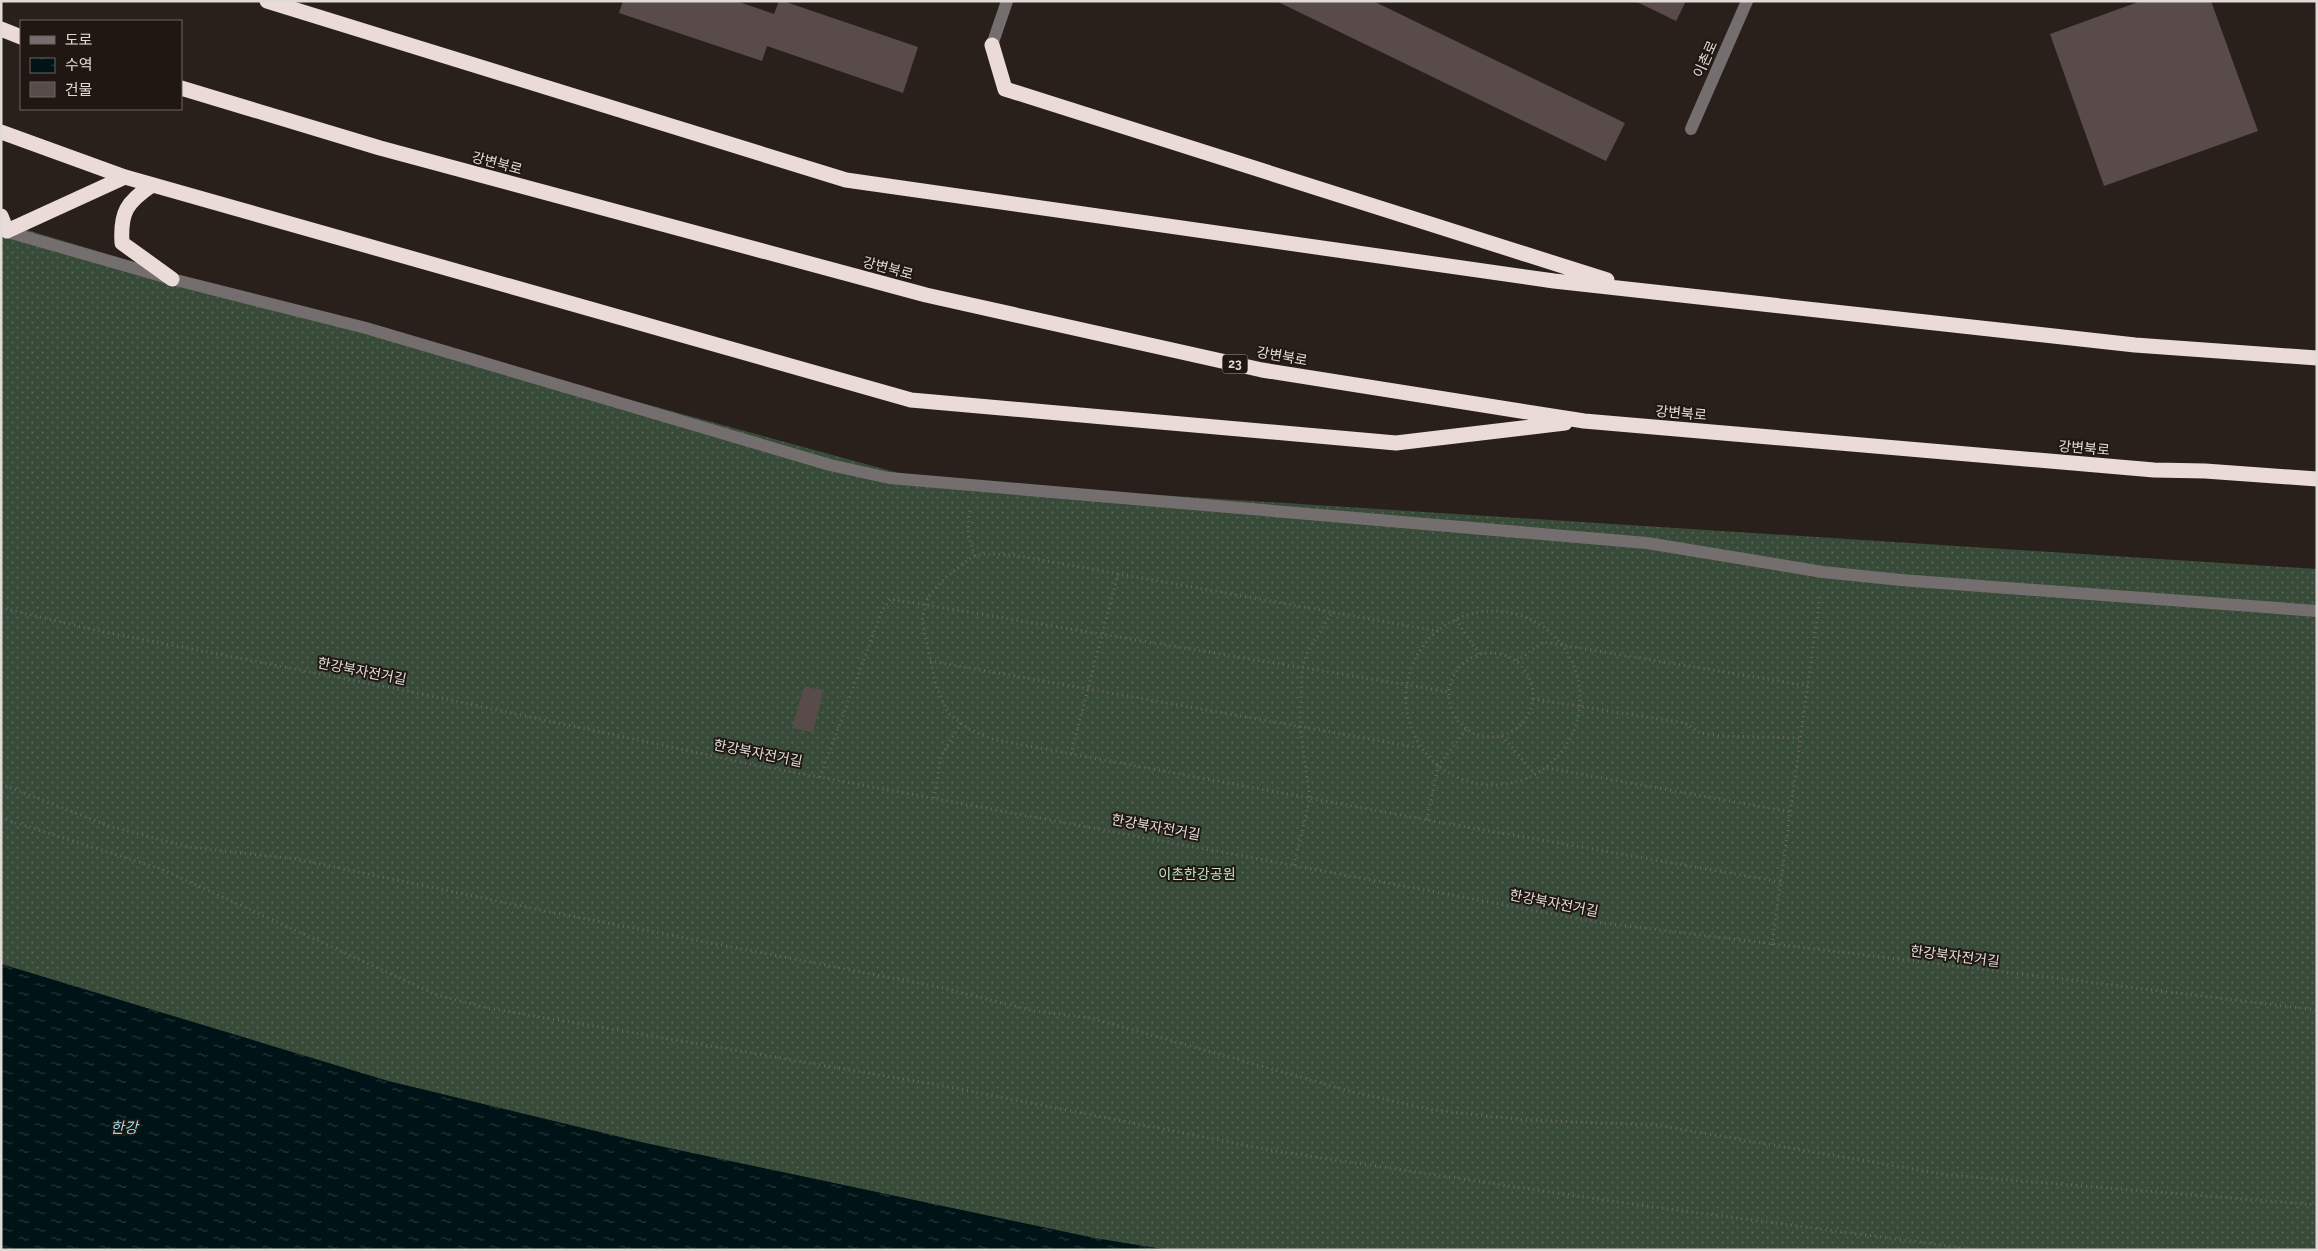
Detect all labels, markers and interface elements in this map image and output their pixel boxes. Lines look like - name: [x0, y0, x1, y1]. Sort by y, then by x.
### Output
- legend: [20, 20, 182, 110]
- text: 도로: [65, 31, 93, 49]
- street label: 이촌로: [1690, 38, 1720, 80]
- text: 수역: [65, 56, 93, 74]
- text: 건물: [65, 81, 93, 99]
- street label: 강변북로: [470, 149, 524, 177]
- street label: 강변북로: [861, 254, 915, 282]
- street label: 강변북로: [1255, 344, 1309, 368]
- road number: 23: [1222, 354, 1248, 374]
- street label: 강변북로: [1655, 403, 1707, 423]
- street label: 강변북로: [2058, 438, 2110, 458]
- street label: 한강북자전거길: [316, 655, 408, 687]
- street label: 한강북자전거길: [712, 737, 804, 769]
- street label: 한강북자전거길: [1110, 811, 1202, 843]
- park label: 이촌한강공원: [1158, 866, 1236, 882]
- street label: 한강북자전거길: [1508, 887, 1600, 919]
- street label: 한강북자전거길: [1909, 943, 2001, 969]
- water label: 한강: [110, 1119, 140, 1137]

